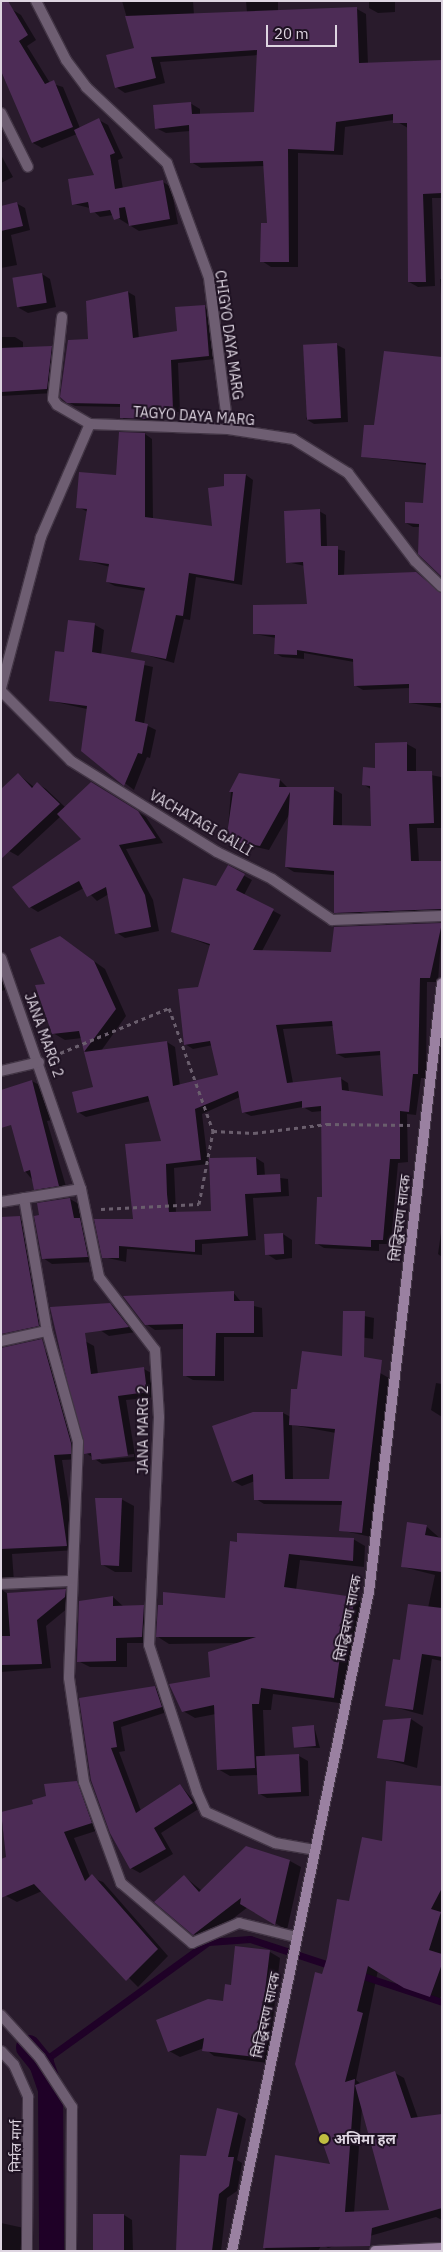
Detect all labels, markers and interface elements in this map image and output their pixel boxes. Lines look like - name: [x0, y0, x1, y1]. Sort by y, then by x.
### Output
- scale bar: [268, 15, 339, 47]
- text: 20 m: [274, 24, 309, 43]
- street label: CHIGYO DAYA MARG: [212, 269, 246, 401]
- street label: TAGYO DAYA MARG: [132, 403, 256, 429]
- street label: VACHATAGI GALLI: [146, 787, 256, 859]
- street label: JANA MARG 2: [21, 990, 67, 1080]
- street label: सिद्धिचरण सादक: [386, 1174, 414, 1262]
- street label: JANA MARG 2: [135, 1386, 151, 1474]
- street label: सिद्धिचरण सादक: [331, 1574, 365, 1662]
- street label: सिद्धिचरण सादक: [249, 1971, 283, 2059]
- street label: निर्मल मार्ग: [7, 2120, 25, 2172]
- place label: अजिमा हल: [334, 2131, 396, 2147]
- marker: अजिमा हल: [318, 2133, 330, 2145]

